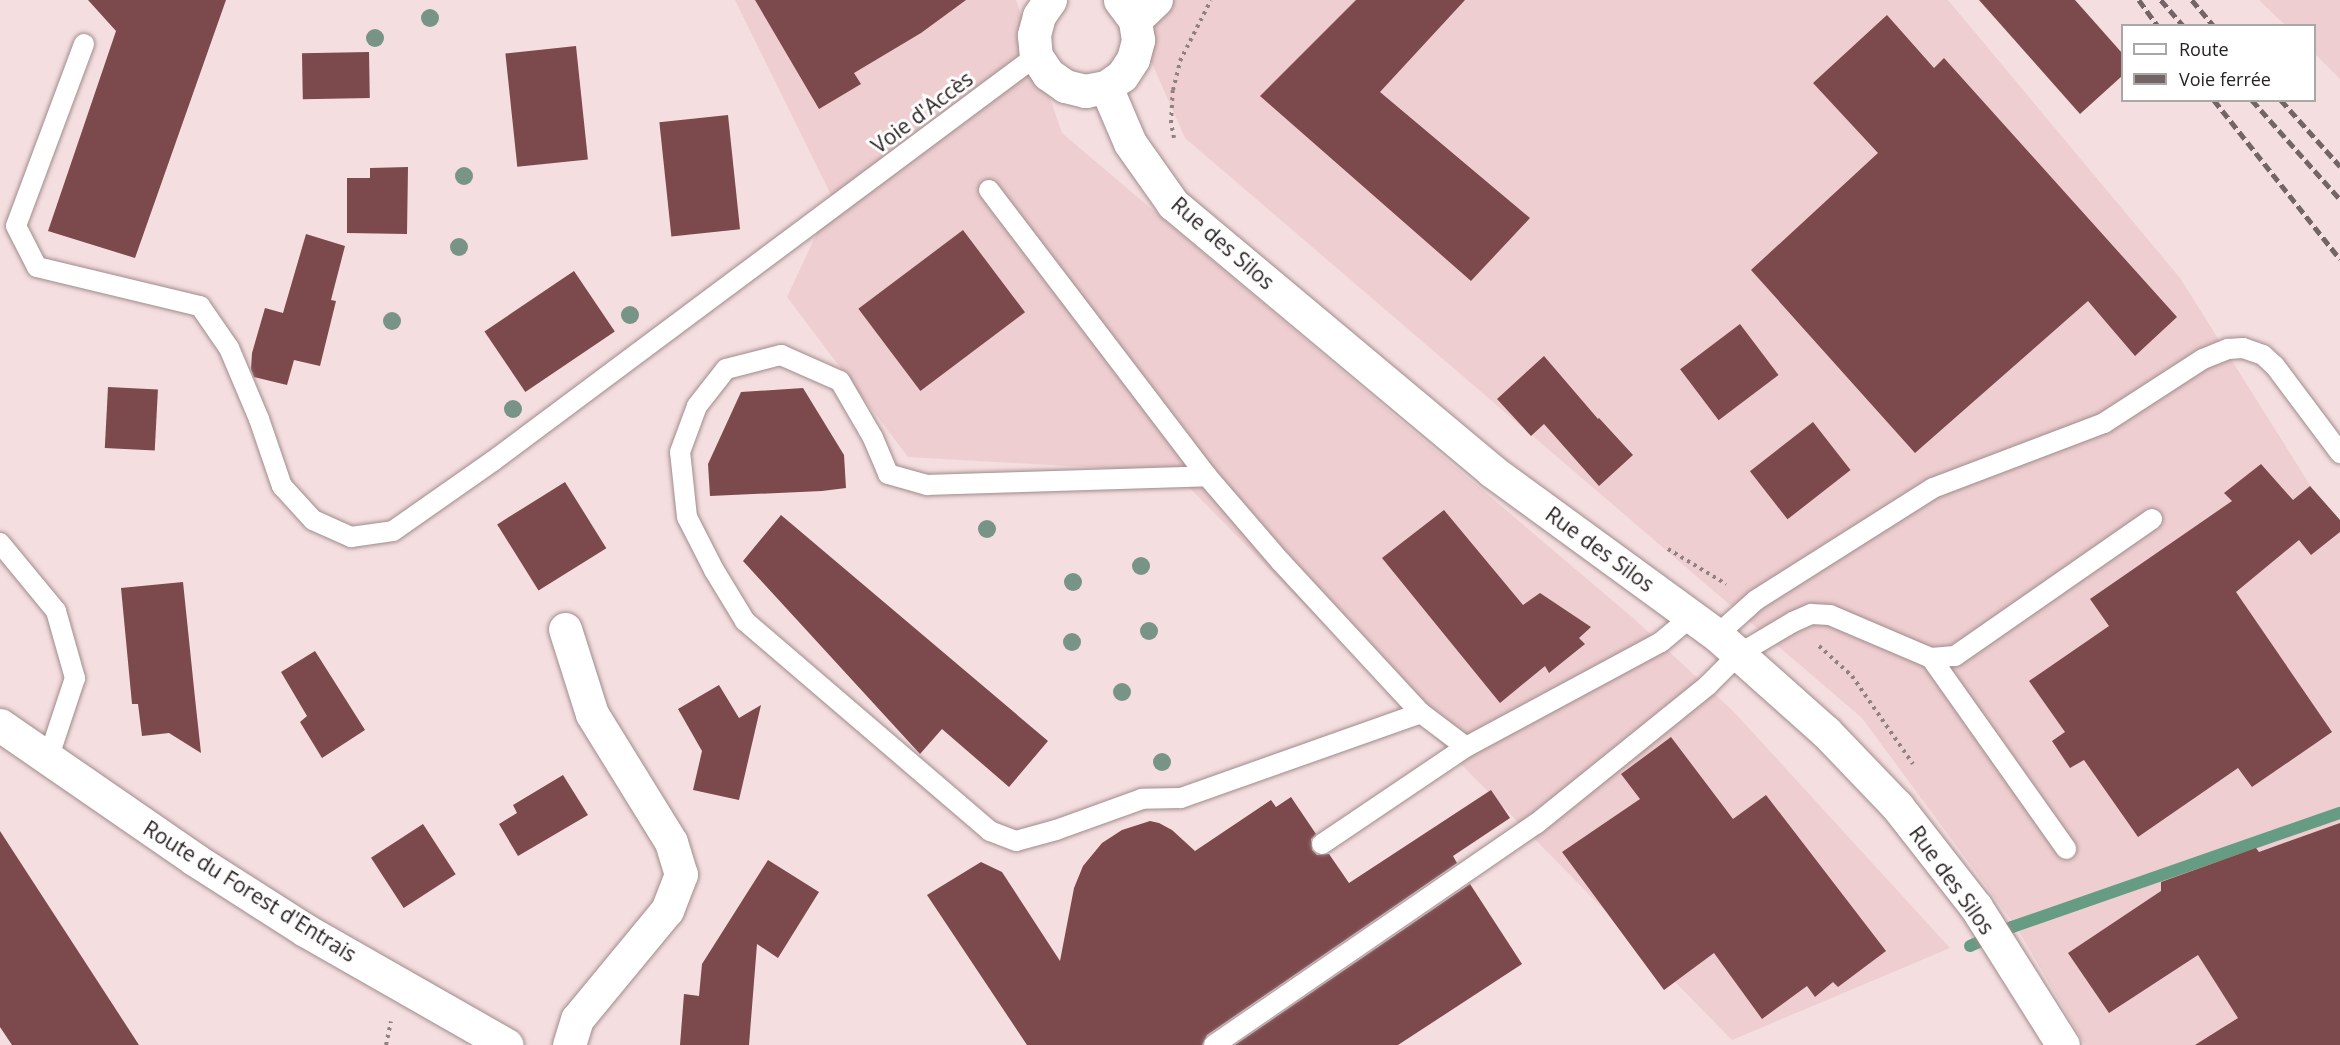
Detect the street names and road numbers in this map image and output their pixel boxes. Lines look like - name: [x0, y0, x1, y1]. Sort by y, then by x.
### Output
- street label: Voie d'Accès: [866, 66, 978, 158]
- street label: Rue des Silos: [1166, 192, 1280, 294]
- street label: Rue des Silos: [1541, 501, 1659, 597]
- street label: Route du Forest d'Entrais: [139, 815, 361, 967]
- street label: Rue des Silos: [1904, 821, 2000, 939]

